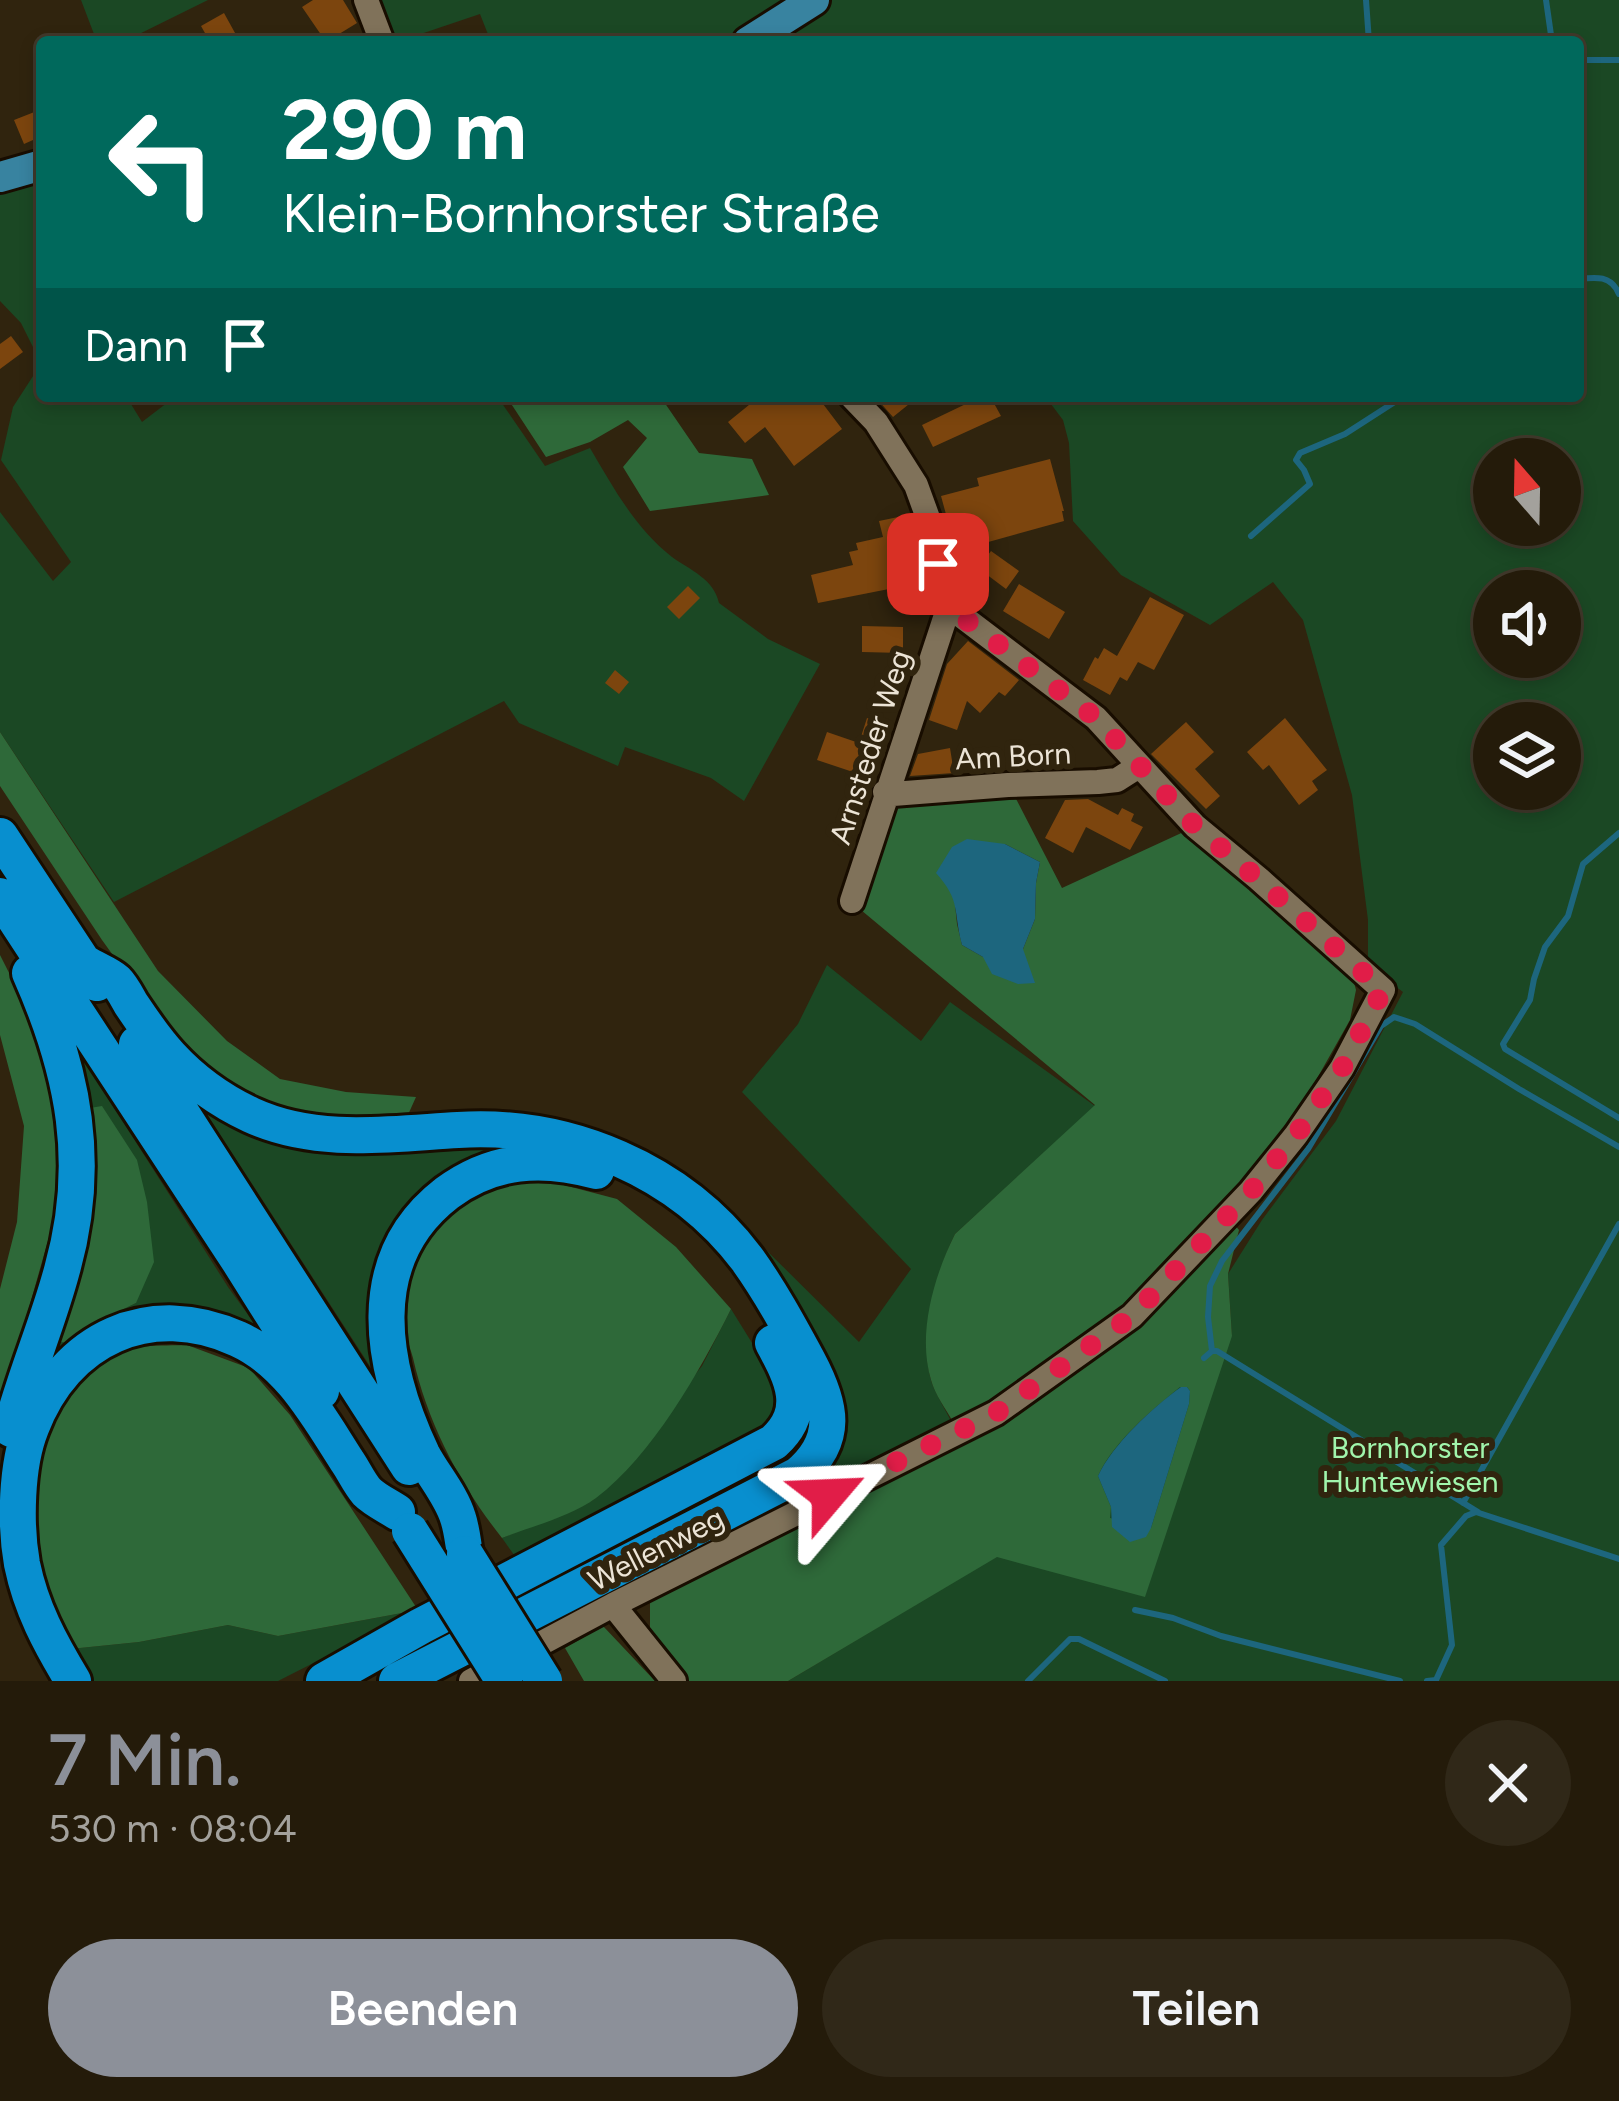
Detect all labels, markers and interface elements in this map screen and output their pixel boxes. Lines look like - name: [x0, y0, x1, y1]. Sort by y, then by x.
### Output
- text: 290 m: [282, 79, 527, 180]
- icon: left: [84, 84, 240, 240]
- text: Klein-Bornhorster Straße: [282, 181, 880, 246]
- icon: arrive: [212, 312, 278, 378]
- text: Dann: [84, 318, 188, 372]
- north arrow: [1473, 438, 1581, 546]
- map controls: [1473, 438, 1581, 810]
- pin: [887, 513, 989, 615]
- icon: arrive: [905, 531, 971, 597]
- button: sound: [1473, 570, 1581, 678]
- street label: Arnsteder Weg: [821, 645, 919, 849]
- button: layers: [1473, 702, 1581, 810]
- street label: Am Born: [954, 734, 1072, 778]
- park label: Bornhorster Huntewiesen: [1321, 1429, 1499, 1500]
- position arrow: [766, 1432, 892, 1558]
- street label: Wellenweg: [582, 1499, 730, 1599]
- text: 7 Min.: [48, 1717, 242, 1803]
- button: close: [1445, 1720, 1571, 1846]
- text: 530 m · 08:04: [48, 1805, 297, 1852]
- button: Beenden: [48, 1939, 798, 2077]
- button: Teilen: [822, 1939, 1571, 2077]

